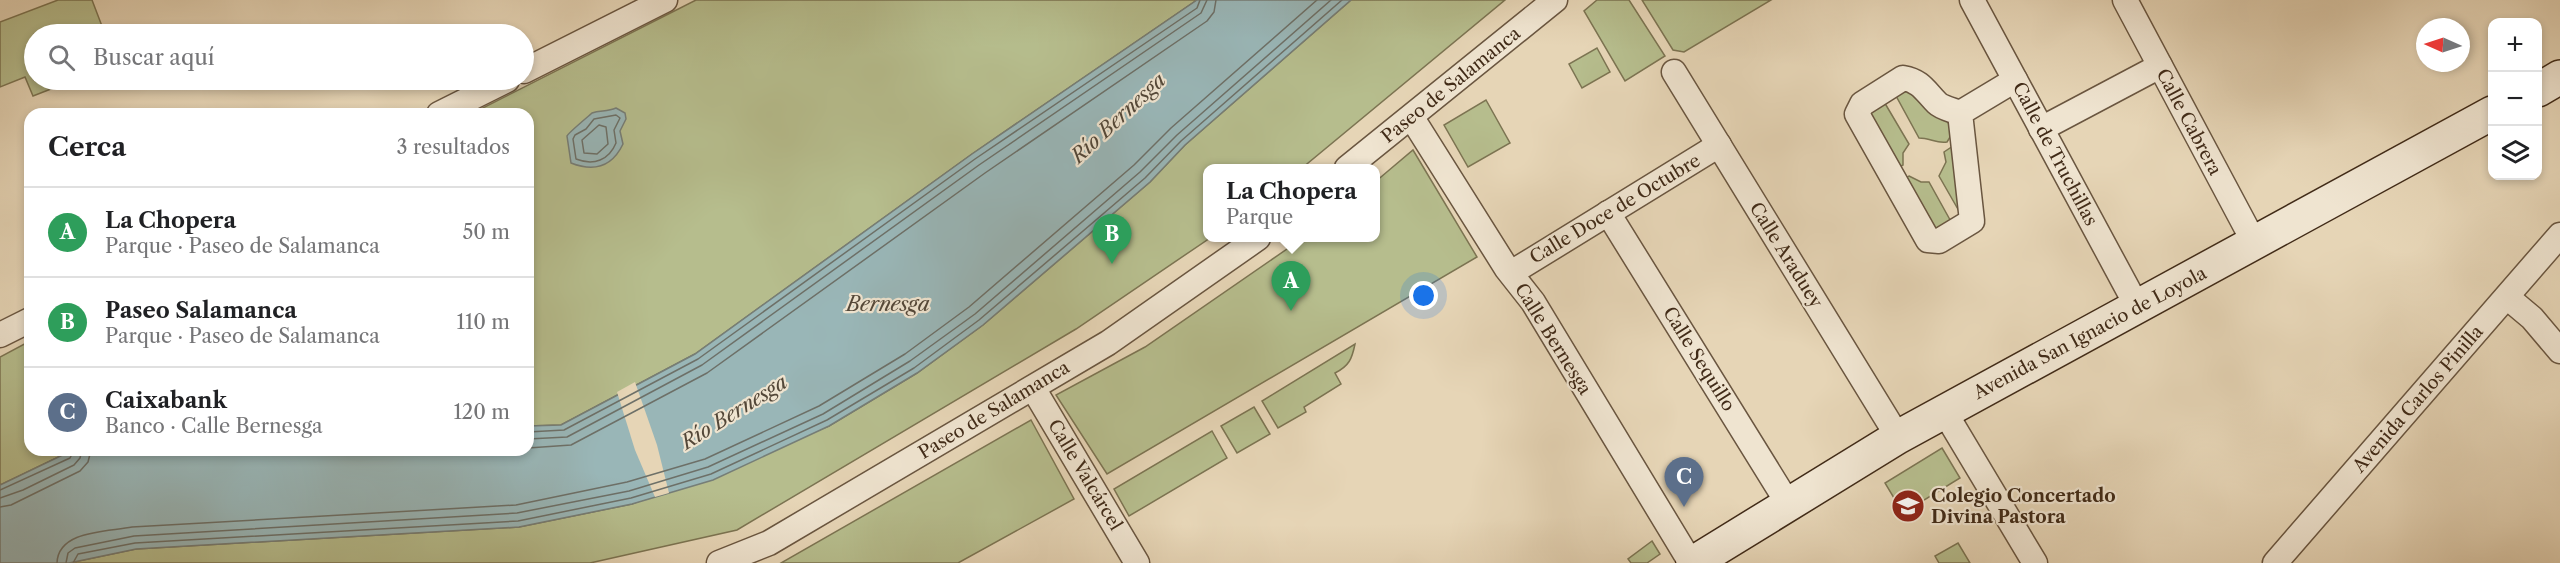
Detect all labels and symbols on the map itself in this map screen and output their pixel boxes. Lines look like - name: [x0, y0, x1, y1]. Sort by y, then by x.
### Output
- north arrow: [2416, 18, 2470, 72]
- street label: Paseo de Salamanca: [1377, 22, 1525, 148]
- street label: Calle Cabrera: [2152, 65, 2227, 180]
- water label: Río Bernesga: [1064, 68, 1170, 169]
- street label: Calle de Truchillas: [2008, 78, 2102, 230]
- street label: Calle Doce de Octubre: [1526, 149, 1704, 269]
- street label: Calle Araduey: [1745, 198, 1828, 313]
- pin: B: [1092, 214, 1132, 264]
- pin: A: [1272, 262, 1310, 311]
- street label: Avenida San Ignacio de Loyola: [1969, 262, 2211, 404]
- street label: Calle Bernesga: [1510, 279, 1596, 399]
- your location: [1409, 281, 1438, 310]
- water label: Bernesga: [844, 292, 930, 316]
- street label: Calle Sequillo: [1658, 303, 1740, 415]
- street label: Avenida Carlos Pinilla: [2348, 321, 2488, 478]
- street label: Paseo de Salamanca: [915, 356, 1074, 464]
- water label: Río Bernesga: [675, 370, 792, 455]
- street label: Calle Valcárcel: [1043, 416, 1127, 534]
- pin: C: [1664, 458, 1704, 507]
- place label: Colegio Concertado Divina Pastora: [1931, 485, 2116, 528]
- school or university icon: Colegio Concertado Divina Pastora: [1890, 488, 1926, 524]

